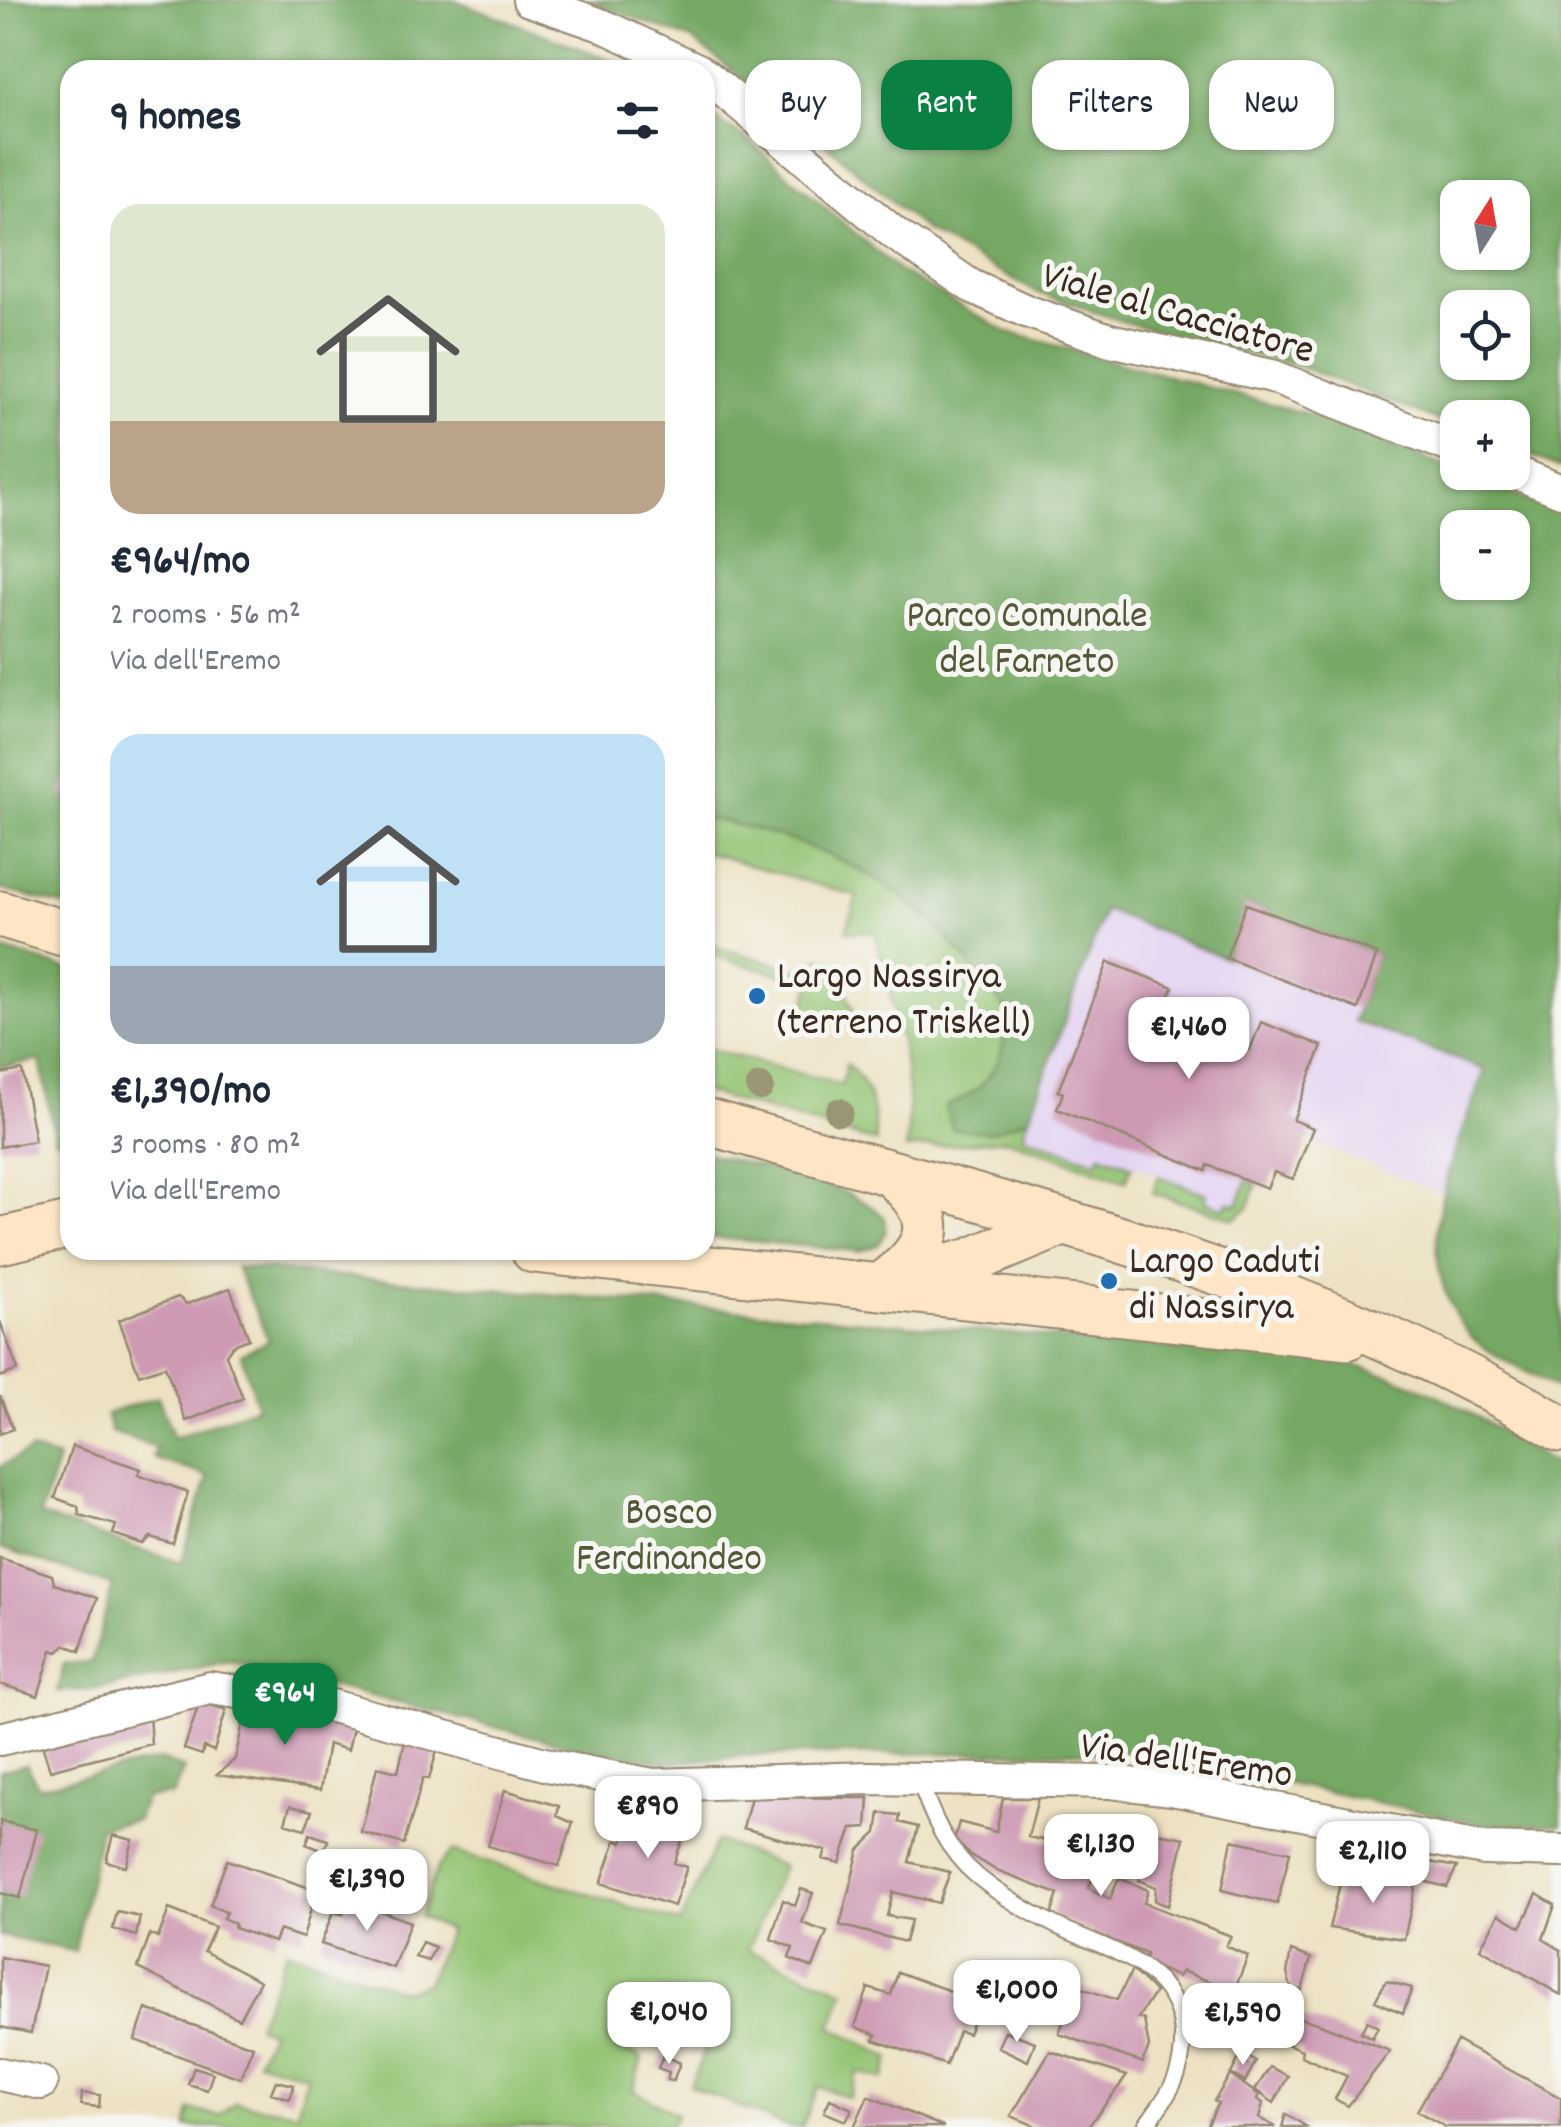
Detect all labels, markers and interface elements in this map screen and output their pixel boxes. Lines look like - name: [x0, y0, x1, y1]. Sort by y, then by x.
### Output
- chip: Buy: [745, 60, 861, 150]
- chip: Rent: [881, 60, 1012, 150]
- chip: Filters: [1032, 60, 1189, 150]
- chip: New: [1209, 60, 1334, 150]
- text: 9 homes: [110, 90, 242, 150]
- icon: filters: [610, 93, 665, 148]
- north arrow: [1440, 180, 1530, 270]
- map controls: [1440, 180, 1530, 600]
- street label: Viale al Cacciatore: [1034, 250, 1320, 382]
- icon: home: [298, 269, 478, 449]
- button: locate: [1440, 290, 1530, 380]
- button: +: [1440, 400, 1530, 490]
- button: −: [1440, 510, 1530, 600]
- text: €964/mo: [110, 534, 250, 594]
- park label: Parco Comunale del Farneto: [906, 590, 1148, 693]
- text: 2 rooms · 56 m²: [110, 594, 301, 640]
- text: Via dell'Eremo: [110, 640, 281, 686]
- icon: home: [298, 799, 478, 979]
- place label: Largo Nassirya (terreno Triskell): [777, 951, 1030, 1054]
- marker: Largo Nassirya (terreno Triskell): [746, 985, 768, 1007]
- pin: €1,460: [1108, 997, 1270, 1082]
- text: €1,460: [1150, 1006, 1228, 1052]
- text: €1,390/mo: [110, 1064, 271, 1124]
- text: 3 rooms · 80 m²: [110, 1124, 301, 1170]
- text: Via dell'Eremo: [110, 1170, 281, 1216]
- place label: Largo Caduti di Nassirya: [1129, 1236, 1320, 1339]
- marker: Largo Caduti di Nassirya: [1098, 1270, 1120, 1292]
- park label: Bosco Ferdinandeo: [576, 1487, 762, 1590]
- pin: €964: [226, 1663, 344, 1748]
- text: €964: [254, 1672, 316, 1718]
- street label: Via dell'Eremo: [1076, 1720, 1296, 1807]
- pin: €890: [589, 1776, 707, 1861]
- text: €890: [617, 1785, 679, 1831]
- pin: €1,130: [1020, 1814, 1182, 1899]
- pin: €2,110: [1292, 1821, 1454, 1906]
- text: €1,130: [1066, 1823, 1136, 1869]
- text: €2,110: [1338, 1830, 1408, 1876]
- pin: €1,390: [286, 1849, 448, 1934]
- text: €1,390: [328, 1858, 406, 1904]
- pin: €1,000: [936, 1960, 1098, 2045]
- text: €1,000: [975, 1969, 1059, 2015]
- pin: €1,040: [588, 1982, 750, 2067]
- pin: €1,590: [1162, 1983, 1324, 2068]
- text: €1,040: [629, 1991, 709, 2037]
- text: €1,590: [1204, 1992, 1282, 2038]

